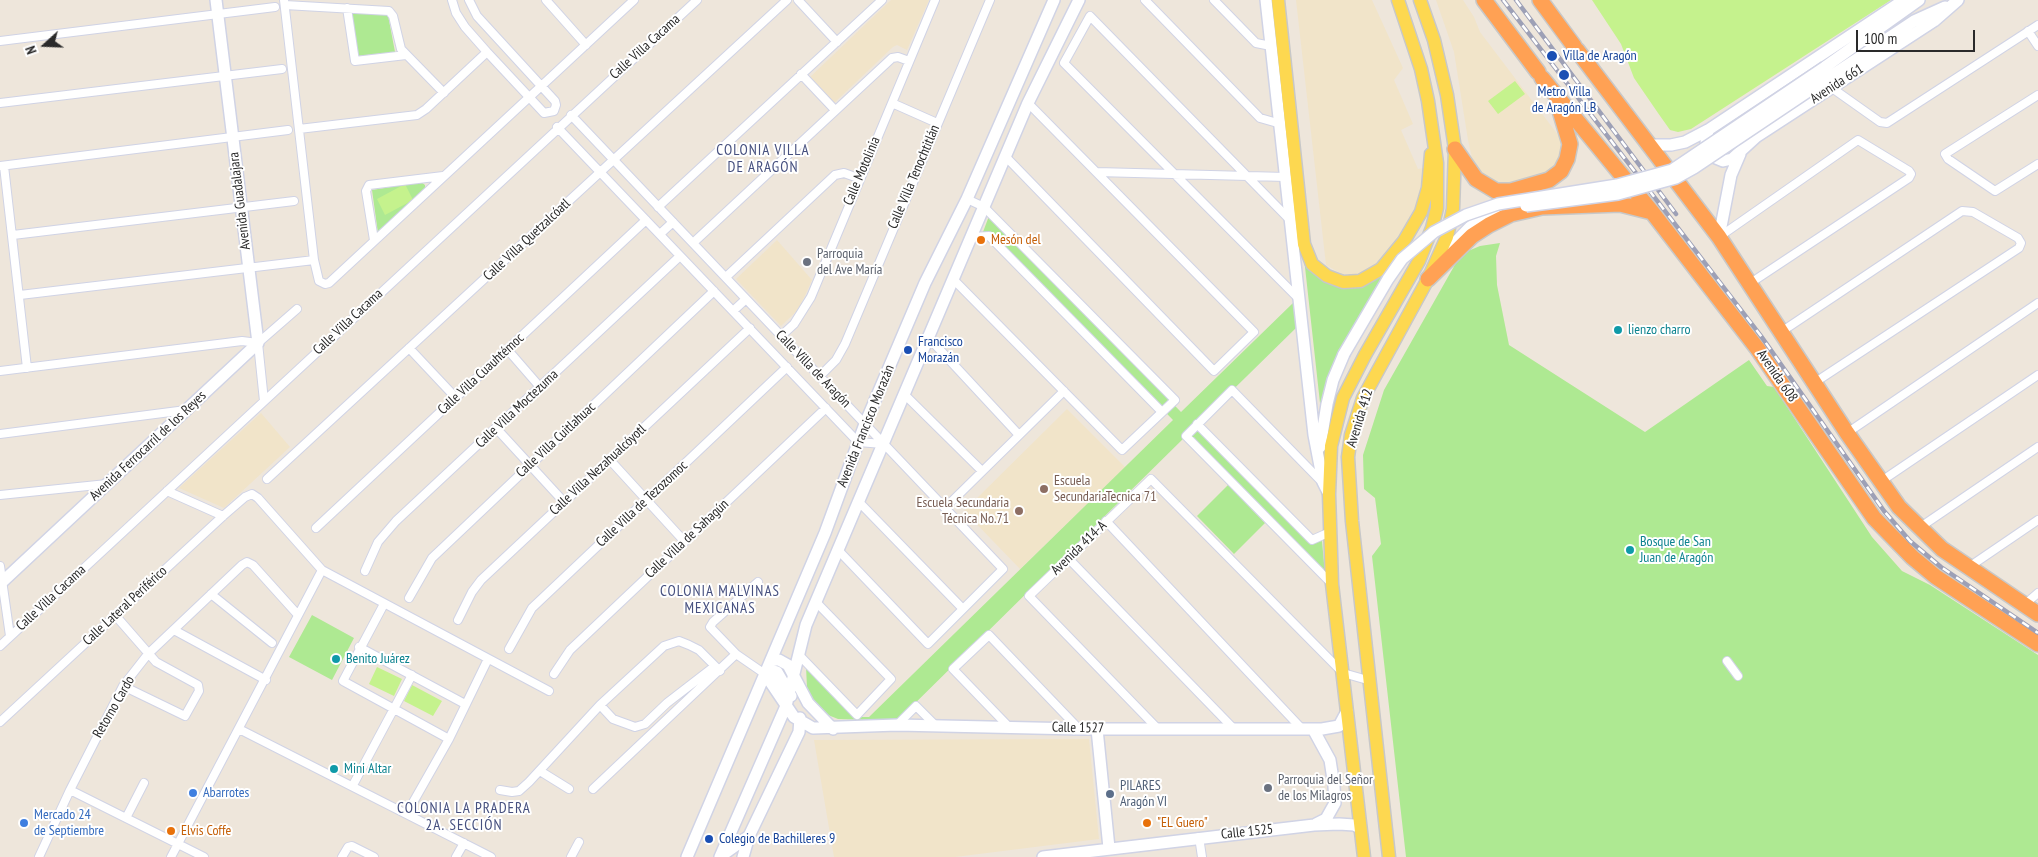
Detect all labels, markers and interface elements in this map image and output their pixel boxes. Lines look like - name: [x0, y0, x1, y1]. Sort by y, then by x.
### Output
- street label: Calle Villa Cacama: [606, 11, 684, 83]
- north arrow: [20, 20, 70, 70]
- scale bar: [1858, 20, 1977, 52]
- text: 100 m: [1864, 29, 1897, 48]
- text: N: [21, 43, 41, 57]
- place label: Villa de Aragón: [1563, 48, 1637, 64]
- marker: Villa de Aragón: [1545, 49, 1559, 63]
- street label: Avenida 661: [1807, 61, 1867, 107]
- marker: Metro Villa de Aragón LB: [1557, 68, 1571, 82]
- place label: Metro Villa de Aragón LB: [1532, 84, 1596, 116]
- street label: Calle Villa Tenochtitlán: [885, 122, 943, 232]
- street label: Calle Motolinia: [840, 134, 884, 208]
- district label: COLONIA VILLA DE ARAGÓN: [715, 142, 811, 177]
- street label: Avenida Guadalajara: [226, 151, 254, 251]
- street label: Calle Villa Quetzalcóatl: [480, 195, 574, 285]
- place label: Mesón del: [991, 232, 1041, 248]
- marker: Mesón del: [975, 234, 987, 246]
- place label: Parroquia del Ave María: [817, 246, 882, 278]
- marker: Parroquia del Ave María: [801, 256, 813, 268]
- street label: Calle Villa Cacama: [310, 286, 386, 358]
- place label: lienzo charro: [1628, 322, 1691, 338]
- marker: lienzo charro: [1612, 324, 1624, 336]
- street label: Calle Villa de Aragón: [772, 327, 854, 411]
- street label: Calle Villa Cuauhtémoc: [434, 330, 528, 418]
- place label: Francisco Morazán: [918, 334, 963, 367]
- marker: Francisco Morazán: [902, 344, 914, 356]
- street label: Avenida 608: [1753, 347, 1801, 405]
- street label: Avenida Francisco Morazán: [834, 362, 898, 490]
- street label: Calle Villa Moctezuma: [472, 366, 562, 452]
- street label: Avenida 412: [1343, 387, 1377, 449]
- street label: Avenida Ferrocarril de los Reyes: [86, 388, 210, 504]
- street label: Calle Villa Cuitlahuac: [513, 399, 599, 481]
- street label: Calle Villa Nezahualcóyotl: [546, 421, 650, 519]
- street label: Calle Villa de Tezozomoc: [593, 457, 691, 551]
- place label: Escuela SecundariaTecnica 71: [1054, 473, 1156, 506]
- marker: Escuela SecundariaTecnica 71: [1038, 483, 1050, 495]
- place label: Escuela Secundaria Técnica No.71: [917, 495, 1009, 528]
- street label: Calle Villa de Sahagún: [642, 496, 732, 582]
- marker: Escuela Secundaria Técnica No.71: [1013, 505, 1025, 517]
- street label: Avenida 414-A: [1048, 517, 1110, 579]
- place label: Bosque de San Juan de Aragón: [1640, 534, 1713, 566]
- marker: Bosque de San Juan de Aragón: [1624, 544, 1636, 556]
- street label: Calle Villa Cacama: [13, 562, 89, 634]
- street label: Calle Lateral Periférico: [79, 563, 171, 649]
- district label: COLONIA MALVINAS MEXICANAS: [658, 583, 782, 618]
- place label: Benito Juárez: [346, 651, 410, 667]
- marker: Benito Juárez: [330, 653, 342, 665]
- street label: Retorno Cardo: [90, 673, 138, 741]
- street label: Calle 1527: [1052, 719, 1104, 737]
- place label: Mini Altar: [344, 761, 391, 777]
- marker: Mini Altar: [328, 763, 340, 775]
- place label: Parroquia del Señor de los Milagros: [1278, 772, 1373, 804]
- place label: PILARES Aragón VI: [1120, 778, 1167, 810]
- marker: Parroquia del Señor de los Milagros: [1262, 782, 1274, 794]
- place label: Abarrotes: [203, 785, 249, 801]
- marker: Abarrotes: [187, 787, 199, 799]
- marker: PILARES Aragón VI: [1104, 788, 1116, 800]
- district label: COLONIA LA PRADERA 2A. SECCIÓN: [395, 800, 533, 835]
- place label: Mercado 24 de Septiembre: [34, 807, 104, 840]
- place label: "EL Guero": [1157, 815, 1208, 831]
- marker: Mercado 24 de Septiembre: [18, 817, 30, 829]
- marker: "EL Guero": [1141, 817, 1153, 829]
- street label: Calle 1525: [1220, 821, 1274, 843]
- place label: Elvis Coffe: [181, 823, 231, 839]
- marker: Elvis Coffe: [165, 825, 177, 837]
- place label: Colegio de Bachilleres 9: [719, 831, 835, 847]
- marker: Colegio de Bachilleres 9: [703, 833, 715, 845]

